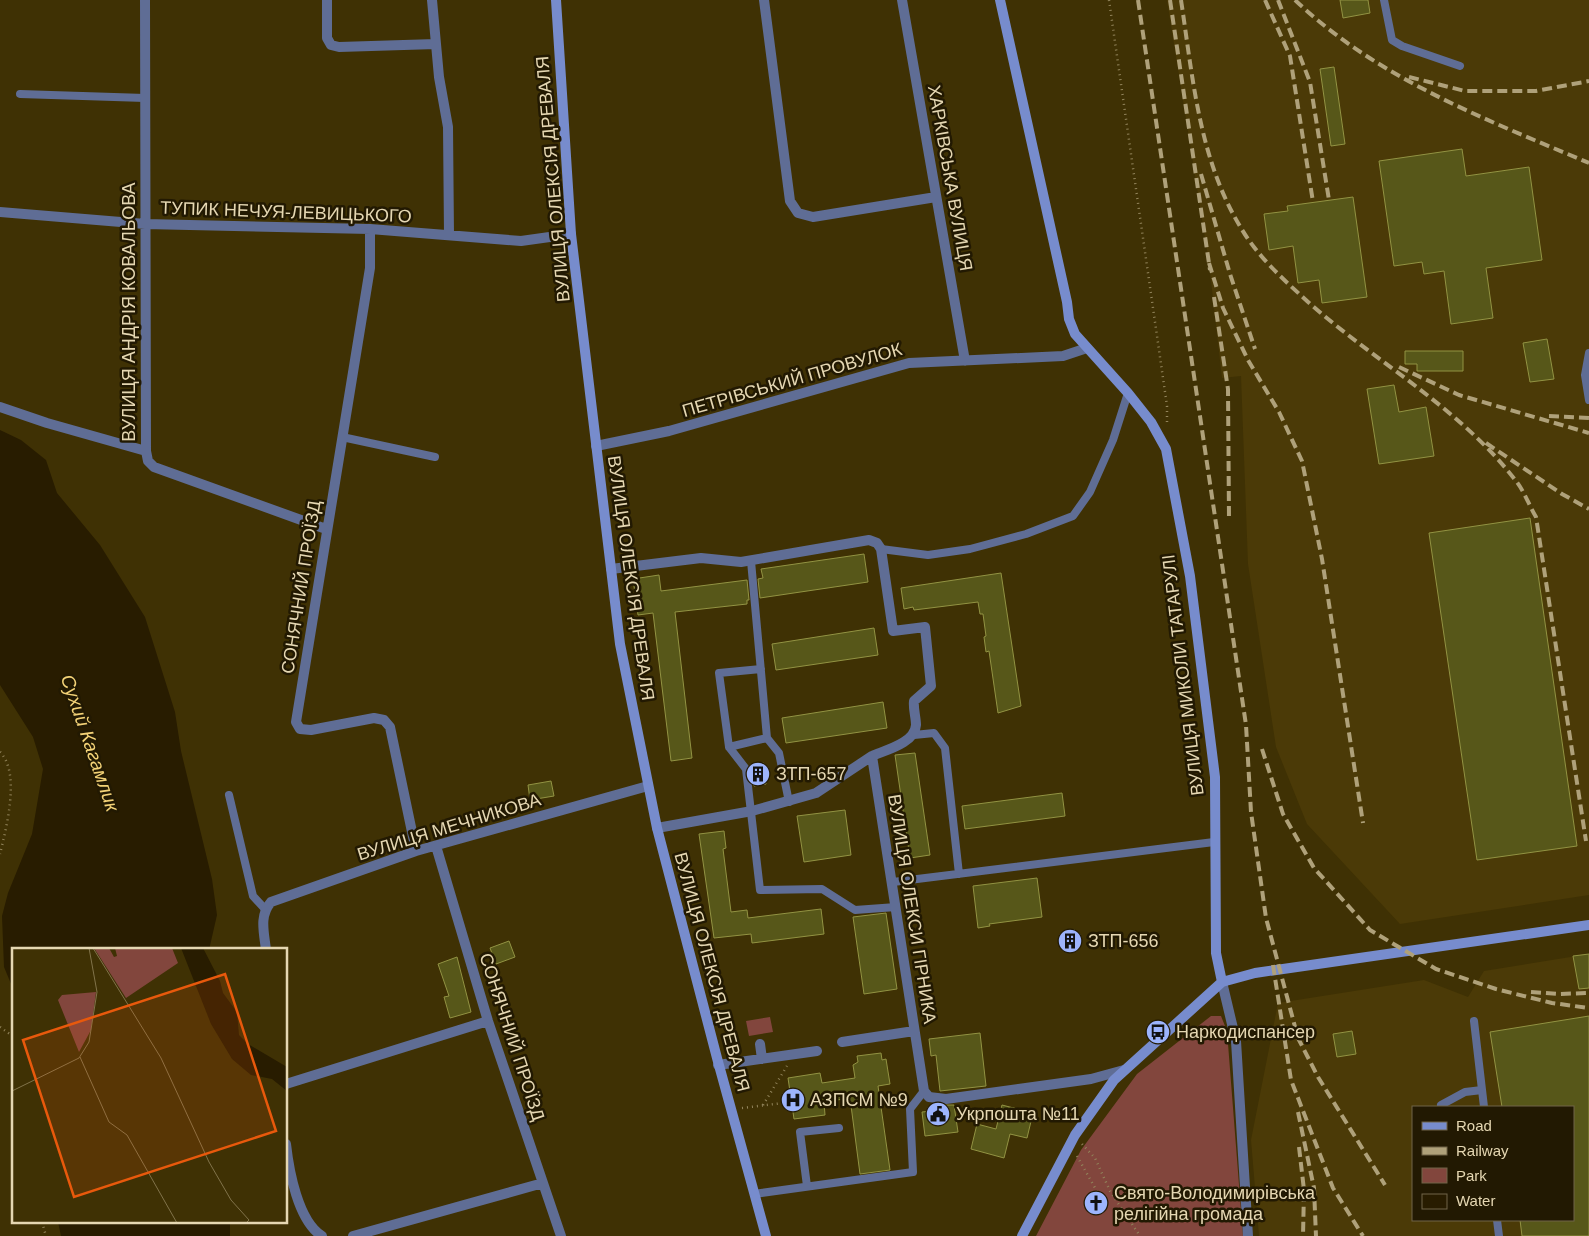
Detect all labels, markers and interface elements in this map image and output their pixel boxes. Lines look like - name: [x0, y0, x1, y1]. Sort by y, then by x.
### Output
- street label: ВУЛИЦЯ ОЛЕКСІЯ ДРЕВАЛЯ: [532, 55, 574, 303]
- street label: ХАРКІВСЬКА ВУЛИЦЯ: [924, 83, 976, 273]
- street label: ВУЛИЦЯ АНДРІЯ КОВАЛЬОВА: [119, 182, 139, 442]
- street label: ТУПИК НЕЧУЯ-ЛЕВИЦЬКОГО: [160, 198, 412, 226]
- street label: ПЕТРІВСЬКИЙ ПРОВУЛОК: [680, 338, 905, 421]
- street label: ВУЛИЦЯ ОЛЕКСІЯ ДРЕВАЛЯ: [604, 454, 658, 702]
- street label: СОНЯЧНИЙ ПРОЇЗД: [276, 499, 325, 675]
- street label: ВУЛИЦЯ МИКОЛИ ТАТАРУЛІ: [1158, 553, 1208, 797]
- water label: Сухий Кагамлик: [57, 672, 124, 815]
- building icon: ЗТП-657: [745, 761, 771, 787]
- place label: ЗТП-657: [776, 764, 846, 784]
- street label: ВУЛИЦЯ МЕЧНИКОВА: [355, 790, 543, 864]
- street label: ВУЛИЦЯ ОЛЕКСИ ГІРНИКА: [884, 793, 940, 1025]
- street label: ВУЛИЦЯ ОЛЕКСІЯ ДРЕВАЛЯ: [670, 850, 754, 1094]
- building icon: ЗТП-656: [1057, 928, 1083, 954]
- place label: ЗТП-656: [1088, 931, 1158, 951]
- inset map: [12, 948, 288, 1224]
- street label: СОНЯЧНИЙ ПРОЇЗД: [475, 950, 550, 1123]
- bus stop icon: Наркодиспансер: [1145, 1019, 1171, 1045]
- place label: Наркодиспансер: [1176, 1022, 1315, 1042]
- hospital icon: АЗПСМ №9: [780, 1087, 806, 1113]
- place label: АЗПСМ №9: [810, 1090, 908, 1110]
- public building icon: Укрпошта №11: [925, 1101, 951, 1127]
- place label: Укрпошта №11: [956, 1104, 1080, 1124]
- legend: [1412, 1106, 1574, 1221]
- text: Road: [1456, 1117, 1492, 1134]
- text: Railway: [1456, 1142, 1509, 1159]
- text: Park: [1456, 1167, 1487, 1184]
- place label: Свято-Володимирівська релігійна громада: [1114, 1183, 1316, 1224]
- church icon: Свято-Володимирівська релігійна громада: [1083, 1190, 1109, 1216]
- text: Water: [1456, 1192, 1495, 1209]

